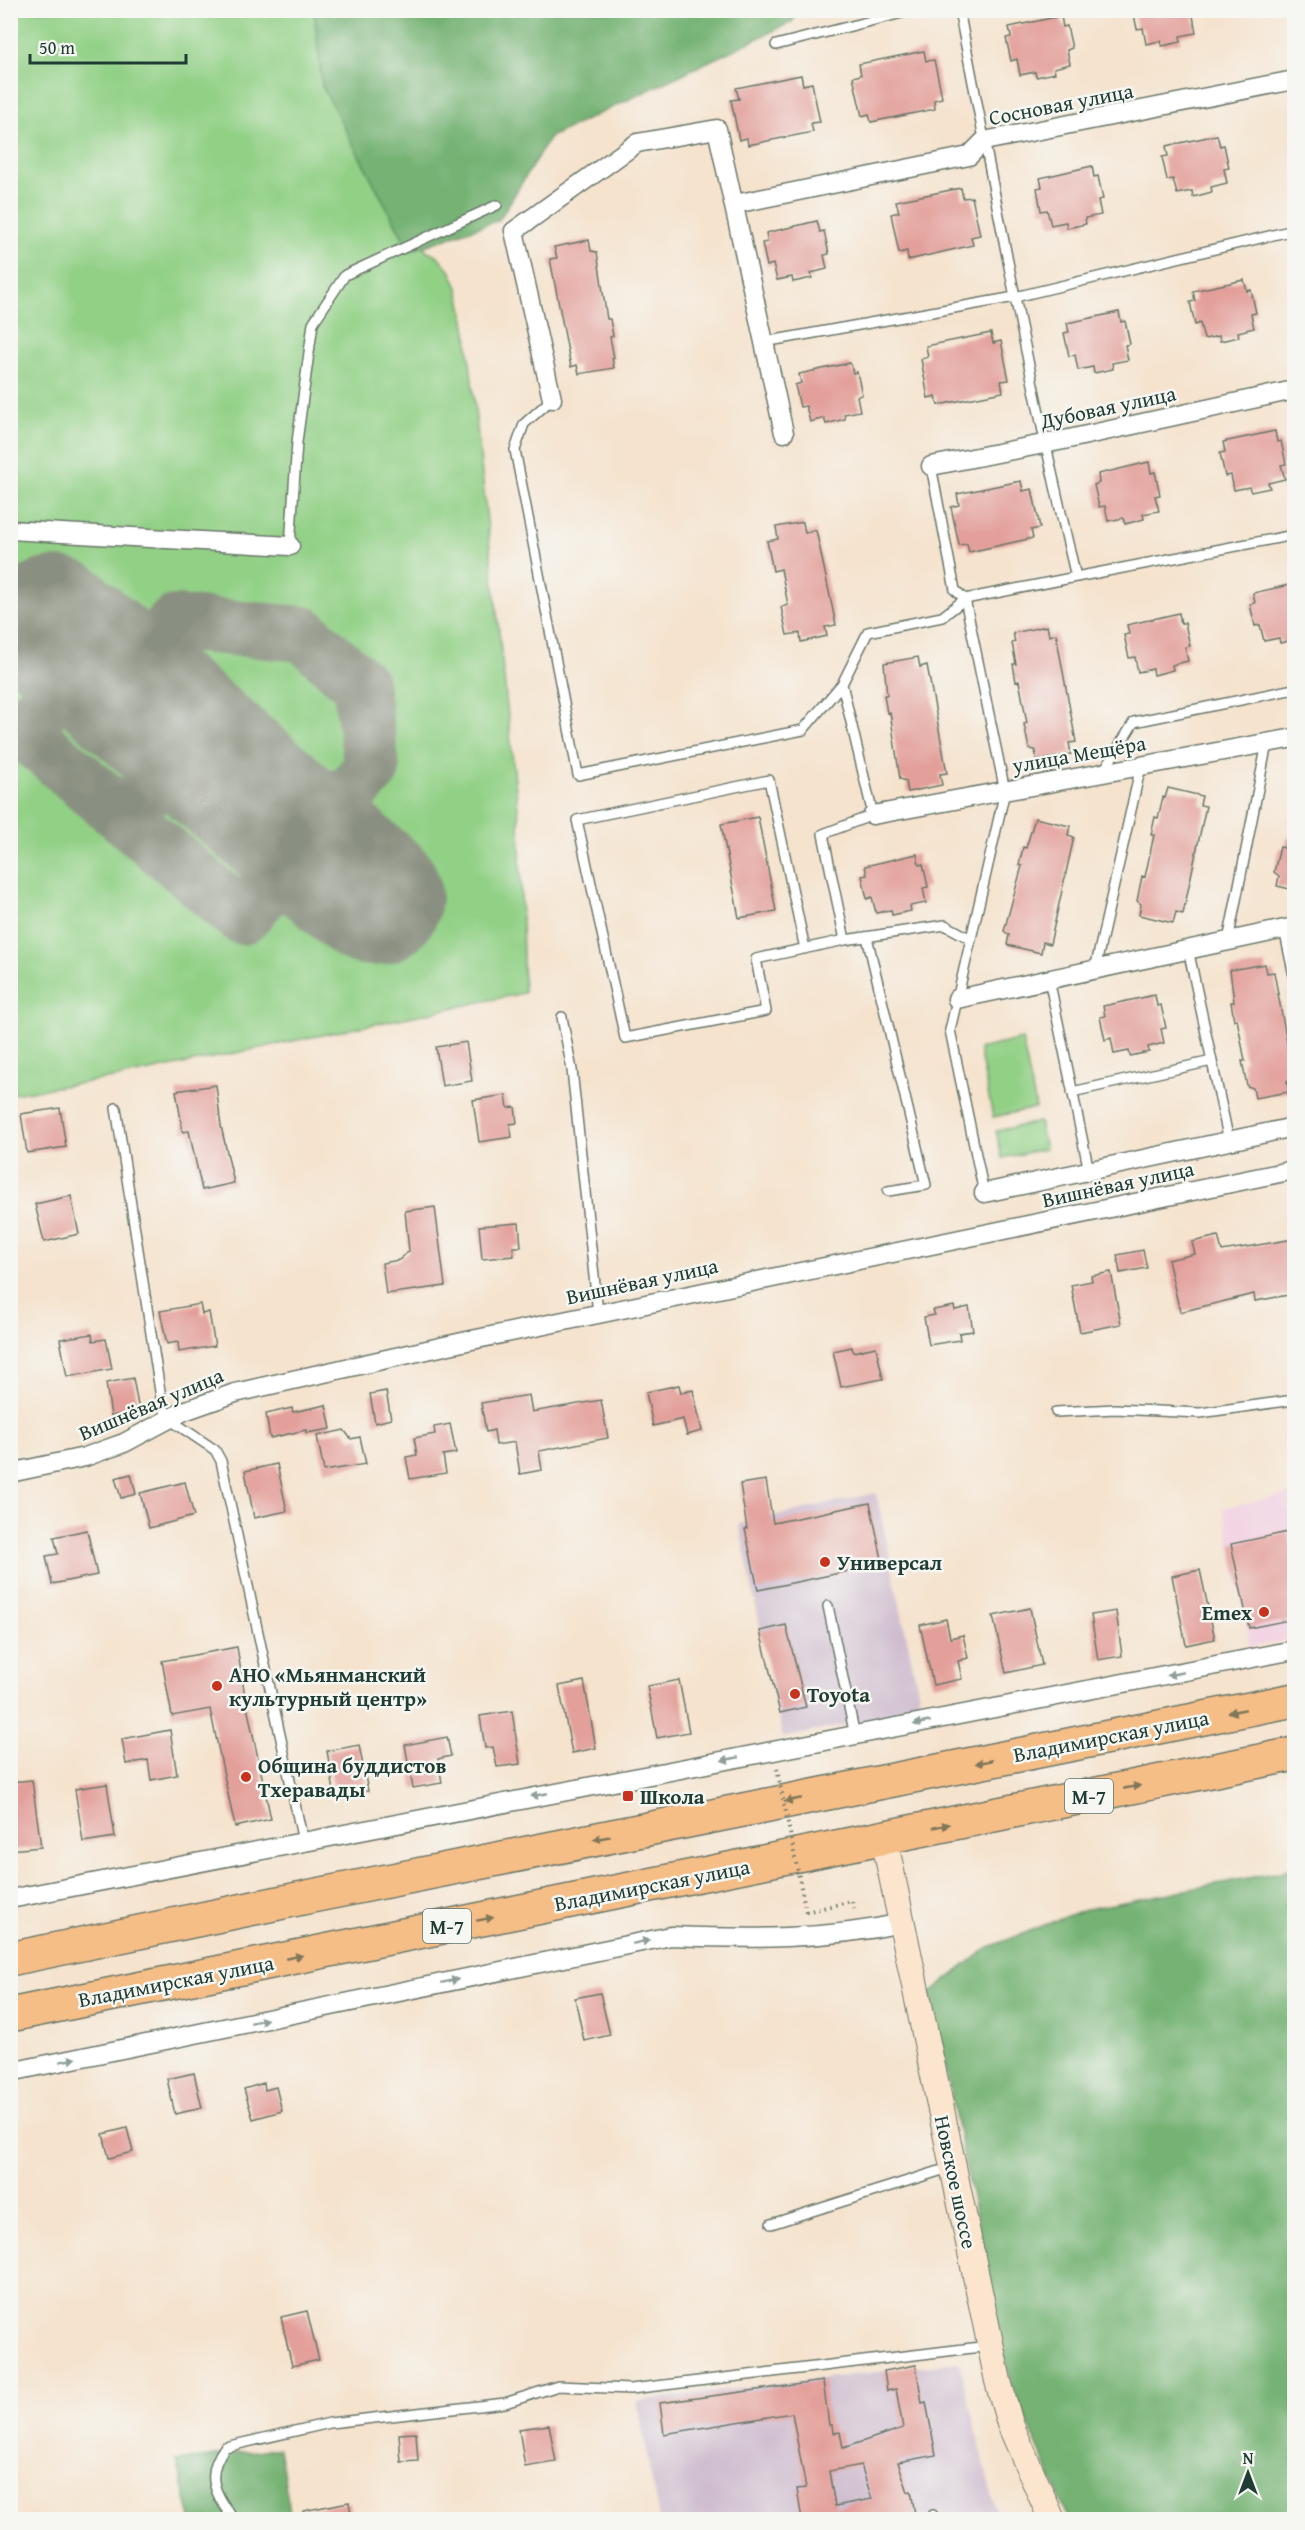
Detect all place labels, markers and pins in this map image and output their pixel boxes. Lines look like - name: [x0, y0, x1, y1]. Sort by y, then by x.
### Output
- place label: Универсал: [837, 1547, 942, 1578]
- marker: Универсал: [818, 1555, 832, 1569]
- place label: Emex: [1202, 1597, 1252, 1628]
- marker: Emex: [1257, 1605, 1271, 1619]
- place label: АНО «Мьянманский культурный центр»: [229, 1659, 427, 1714]
- marker: АНО «Мьянманский культурный центр»: [210, 1679, 224, 1693]
- place label: Toyota: [807, 1679, 870, 1710]
- marker: Toyota: [788, 1687, 802, 1701]
- place label: Община буддистов Тхеравады: [258, 1750, 446, 1805]
- marker: Община буддистов Тхеравады: [239, 1770, 253, 1784]
- place label: Школа: [640, 1781, 705, 1812]
- marker: Школа: [621, 1789, 635, 1803]

